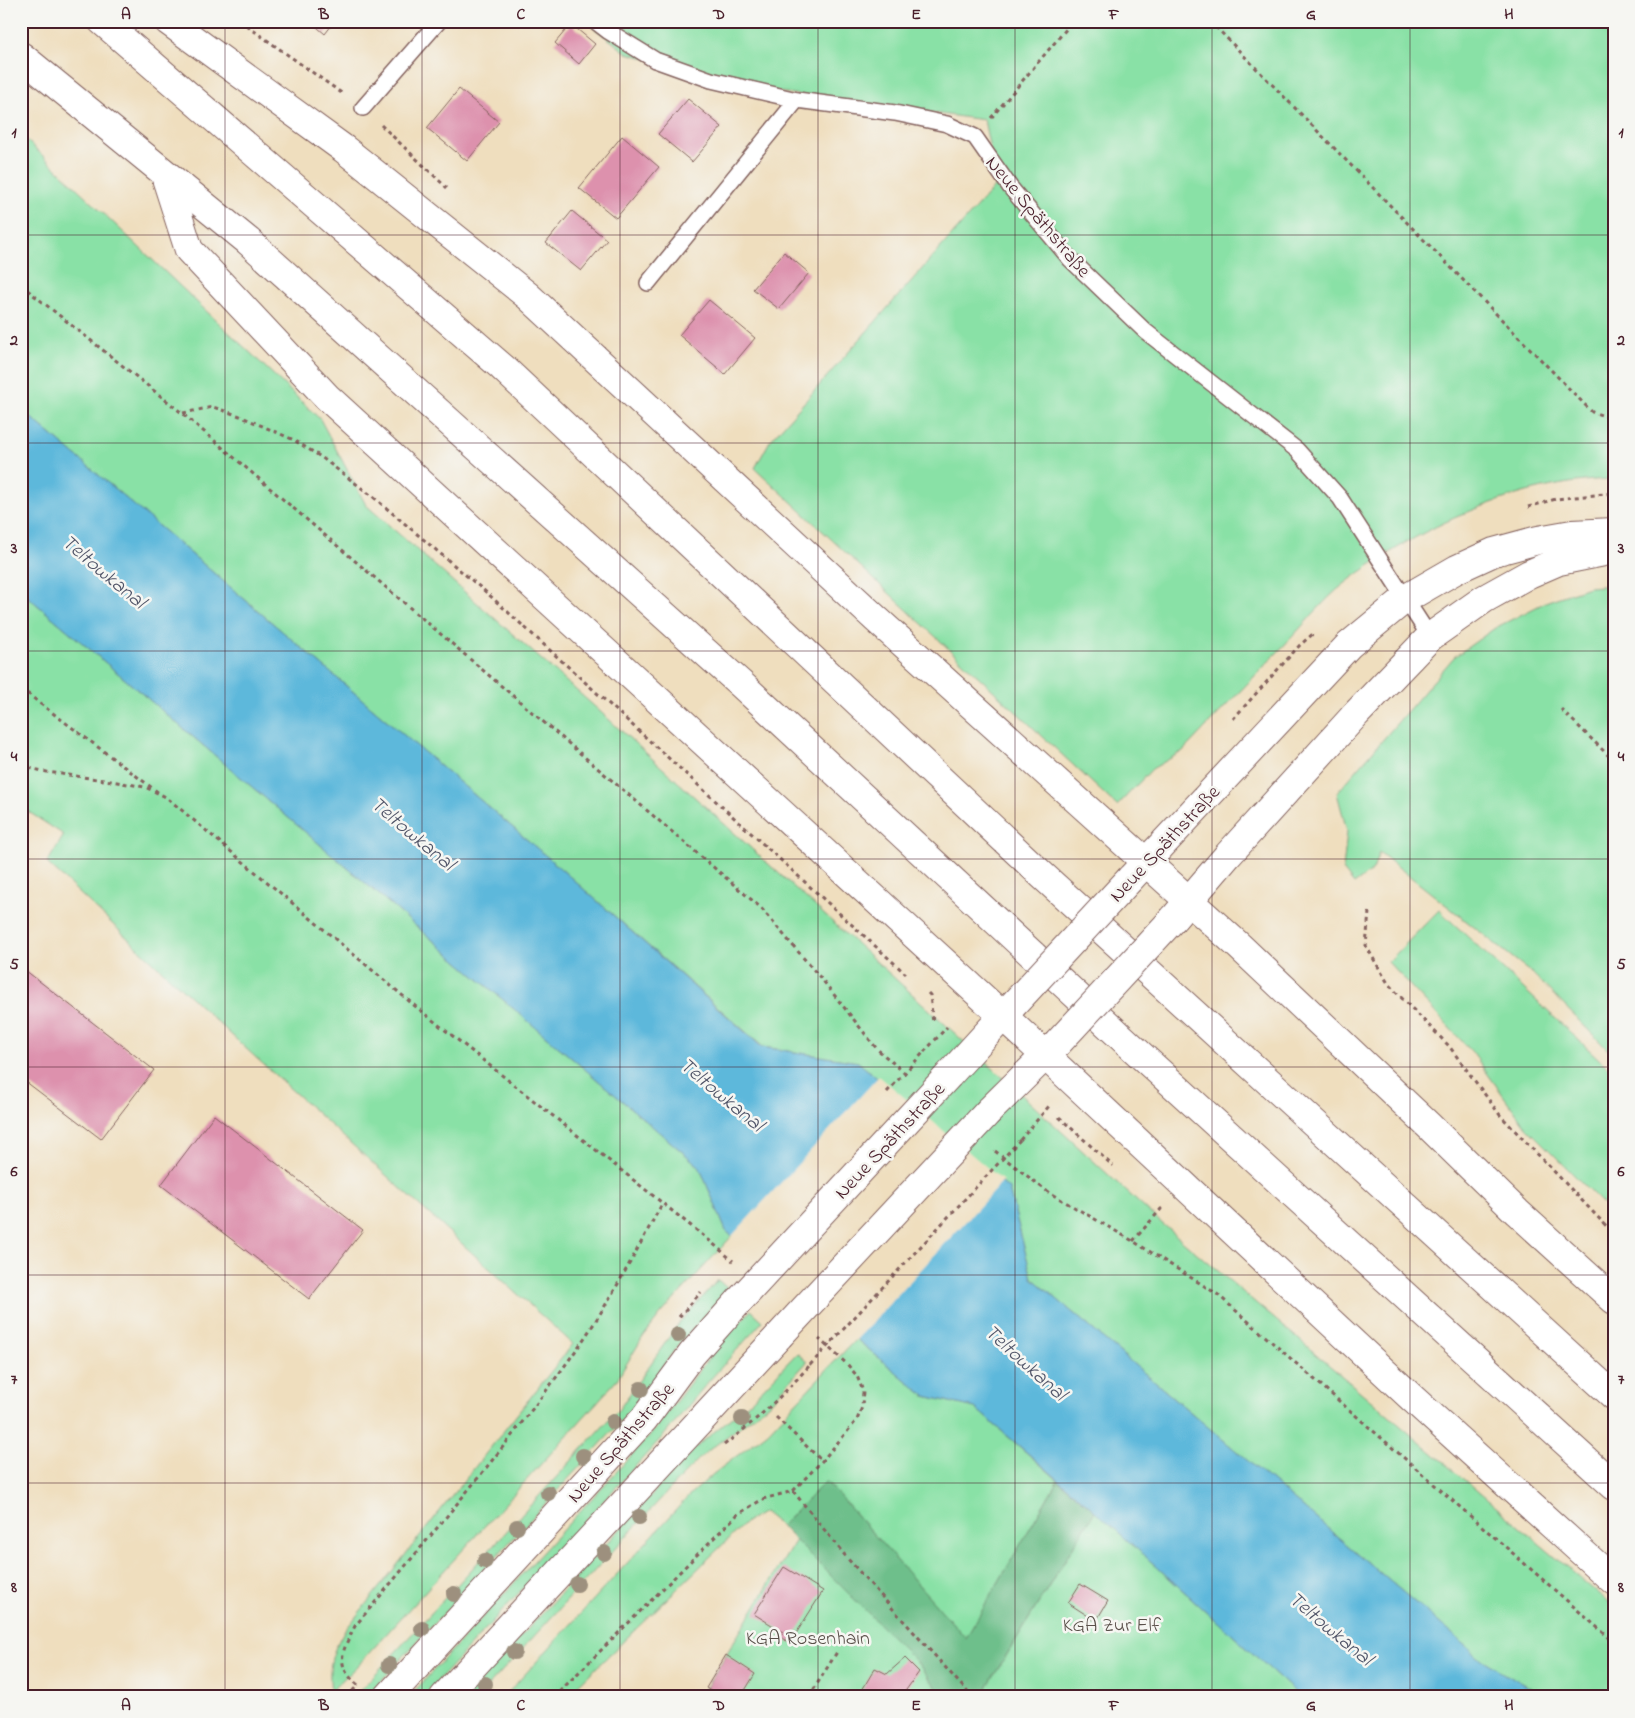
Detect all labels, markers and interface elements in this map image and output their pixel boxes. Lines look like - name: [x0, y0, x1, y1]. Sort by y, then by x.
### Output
- text: A: [121, 3, 131, 27]
- text: B: [318, 3, 330, 27]
- text: C: [517, 3, 526, 27]
- text: D: [712, 3, 725, 27]
- text: E: [911, 3, 921, 27]
- text: F: [1108, 3, 1120, 27]
- text: G: [1306, 3, 1316, 27]
- text: H: [1504, 3, 1514, 27]
- text: 1: [11, 121, 17, 145]
- text: 1: [1618, 121, 1624, 145]
- street label: Neue Späthstraße: [977, 150, 1097, 285]
- text: 2: [9, 329, 18, 353]
- text: 2: [1616, 329, 1625, 353]
- water label: Teltowkanal: [54, 528, 153, 618]
- text: 3: [10, 537, 18, 561]
- text: 3: [1617, 537, 1625, 561]
- text: 4: [10, 745, 18, 769]
- text: 4: [1617, 745, 1625, 769]
- street label: Neue Späthstraße: [1104, 780, 1228, 910]
- water label: Teltowkanal: [363, 790, 462, 880]
- text: 5: [9, 953, 19, 977]
- text: 5: [1616, 953, 1626, 977]
- water label: Teltowkanal: [672, 1051, 771, 1141]
- street label: Neue Späthstraße: [829, 1077, 953, 1207]
- text: 6: [9, 1160, 18, 1184]
- text: 6: [1616, 1160, 1625, 1184]
- water label: Teltowkanal: [977, 1318, 1074, 1410]
- text: 7: [11, 1368, 18, 1392]
- text: 7: [1618, 1368, 1625, 1392]
- street label: Neue Späthstraße: [561, 1377, 682, 1510]
- text: 8: [10, 1576, 17, 1600]
- text: 8: [1617, 1576, 1624, 1600]
- water label: Teltowkanal: [1281, 1585, 1380, 1675]
- park label: KGA Zur Elf: [1063, 1612, 1162, 1641]
- park label: KGA Rosenhain: [746, 1625, 870, 1654]
- text: A: [121, 1694, 131, 1718]
- text: B: [318, 1694, 330, 1718]
- text: C: [517, 1694, 526, 1718]
- text: D: [712, 1694, 725, 1718]
- text: E: [911, 1694, 921, 1718]
- text: F: [1108, 1694, 1120, 1718]
- text: G: [1306, 1694, 1316, 1718]
- text: H: [1504, 1694, 1514, 1718]

